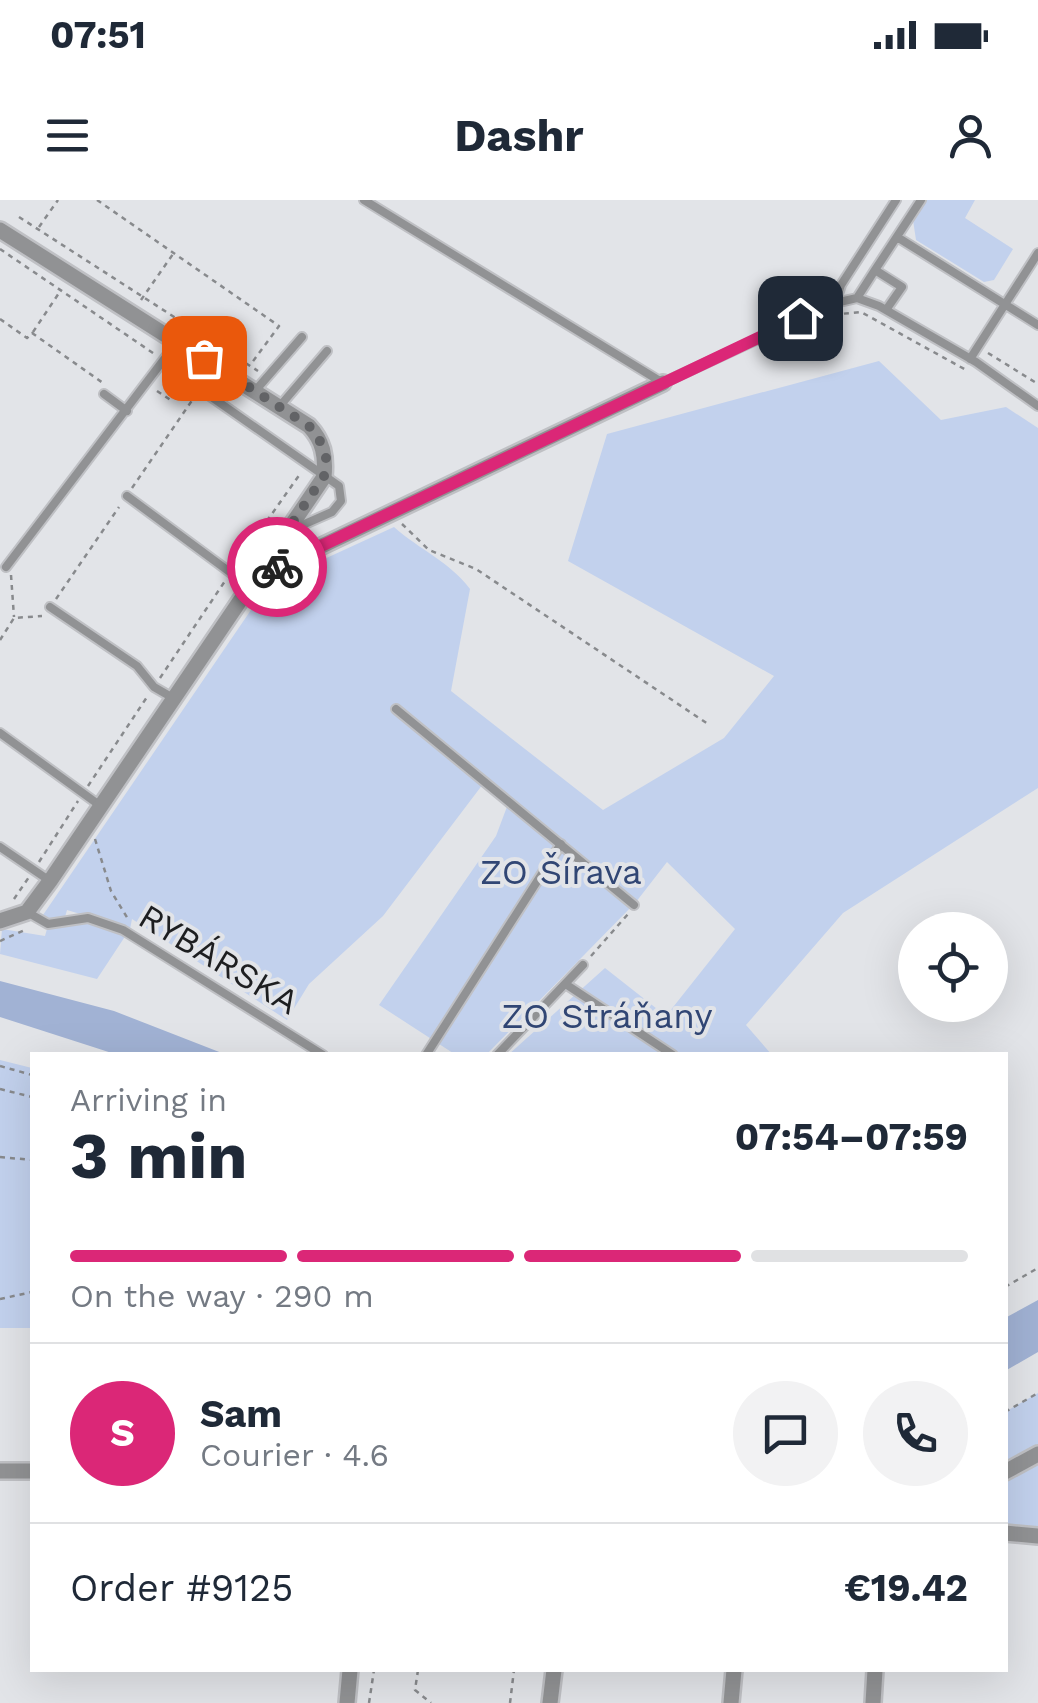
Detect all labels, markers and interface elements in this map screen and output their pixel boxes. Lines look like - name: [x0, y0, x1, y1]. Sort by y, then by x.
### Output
- text: 07:51: [50, 13, 146, 57]
- icon: menu: [40, 108, 95, 163]
- icon: person: [943, 108, 998, 163]
- text: Dashr: [454, 109, 584, 162]
- pin: [758, 276, 843, 361]
- icon: home: [773, 291, 828, 346]
- pin: [162, 316, 247, 401]
- icon: bag: [177, 331, 232, 386]
- courier: [227, 517, 327, 617]
- icon: bike: [250, 540, 305, 595]
- park label: ZO Šírava: [480, 851, 642, 893]
- street label: RYBÁRSKA: [131, 895, 307, 1023]
- map controls: [898, 912, 1008, 1022]
- button: locate: [898, 912, 1008, 1022]
- park label: ZO Stráňany: [501, 995, 713, 1037]
- text: Arriving in: [70, 1081, 227, 1119]
- text: 07:54–07:59: [735, 1115, 968, 1159]
- text: 3 min: [70, 1118, 248, 1194]
- text: On the way · 290 m: [70, 1277, 374, 1315]
- button: chat: [733, 1381, 838, 1486]
- button: phone: [863, 1381, 968, 1486]
- text: Sam: [200, 1392, 282, 1436]
- text: S: [110, 1411, 135, 1455]
- text: Courier · 4.6: [200, 1436, 389, 1474]
- text: Order #9125: [70, 1566, 293, 1610]
- text: €19.42: [844, 1566, 968, 1610]

